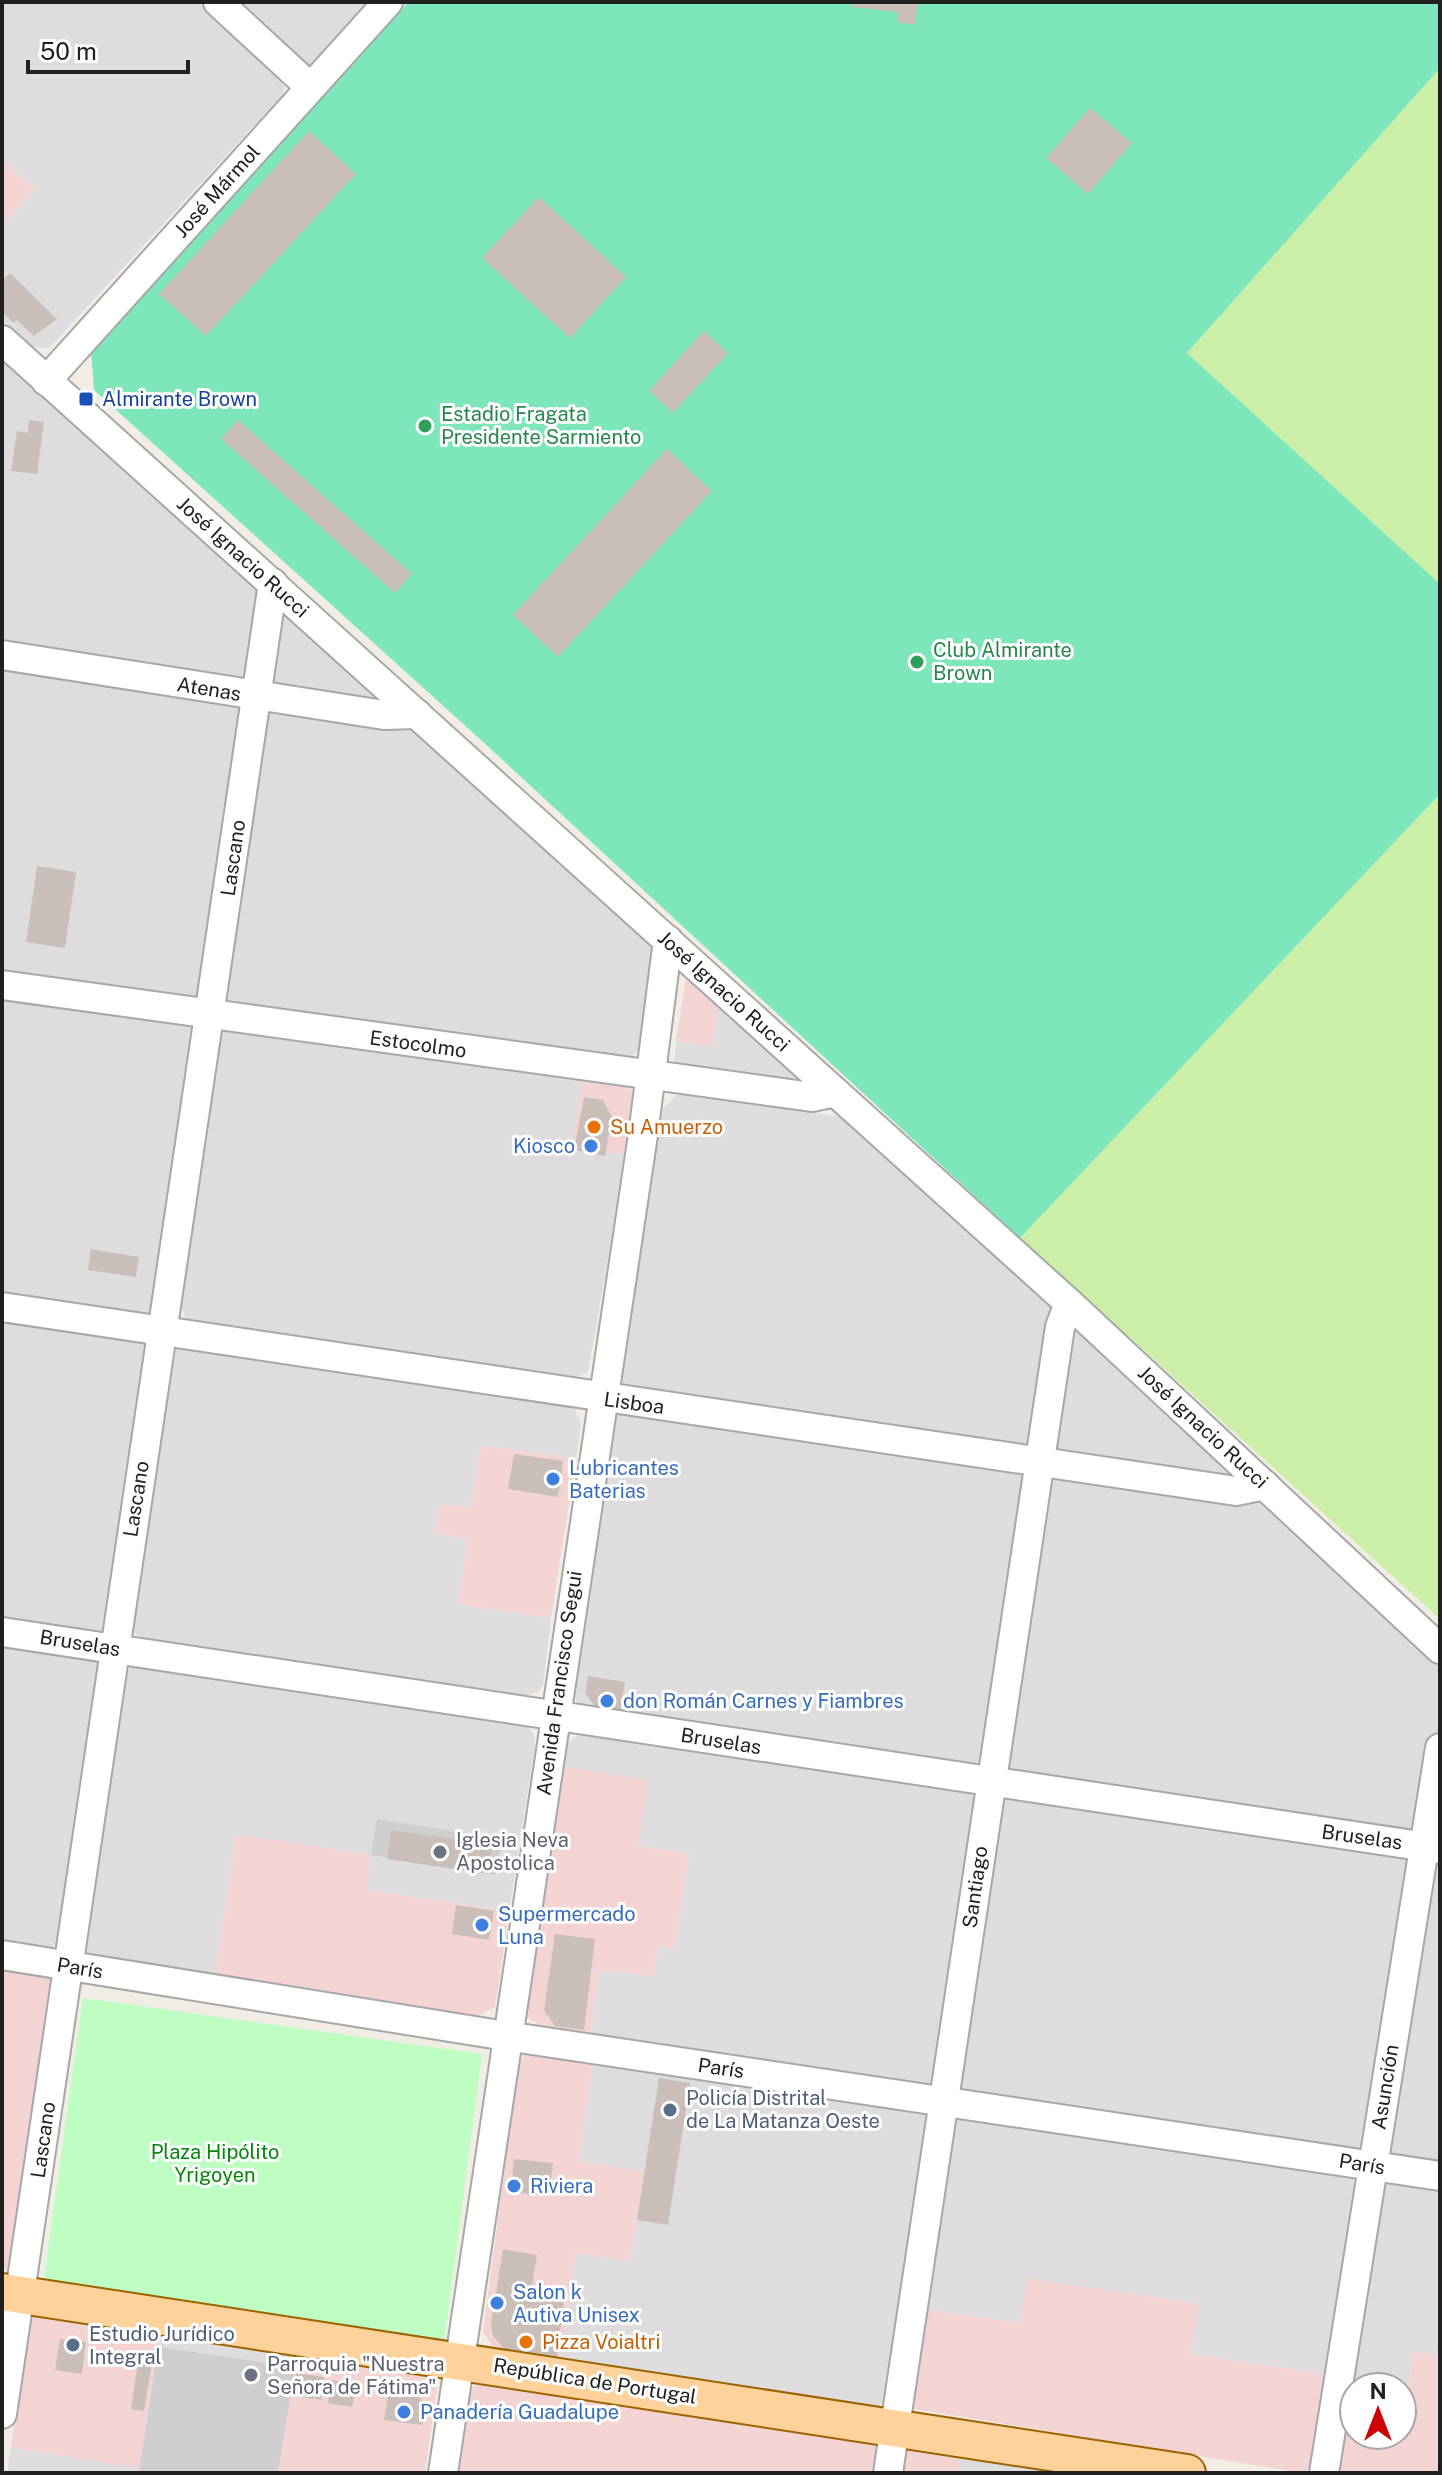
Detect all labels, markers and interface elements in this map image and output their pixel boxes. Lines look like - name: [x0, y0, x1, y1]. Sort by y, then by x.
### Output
- scale bar: [28, 24, 188, 74]
- text: 50 m: [40, 37, 97, 65]
- street label: José Mármol: [169, 140, 265, 242]
- place label: Almirante Brown: [102, 387, 257, 411]
- marker: Almirante Brown: [77, 390, 95, 408]
- place label: Estadio Fragata Presidente Sarmiento: [441, 402, 641, 449]
- marker: Estadio Fragata Presidente Sarmiento: [416, 417, 434, 435]
- street label: José Ignacio Rucci: [172, 492, 314, 622]
- place label: Club Almirante Brown: [933, 638, 1072, 685]
- marker: Club Almirante Brown: [908, 653, 926, 671]
- street label: Atenas: [175, 672, 243, 706]
- street label: Lascano: [216, 818, 250, 898]
- street label: José Ignacio Rucci: [653, 926, 795, 1056]
- street label: Estocolmo: [368, 1025, 468, 1063]
- place label: Su Amuerzo: [610, 1115, 723, 1139]
- marker: Su Amuerzo: [585, 1118, 603, 1136]
- place label: Kiosco: [513, 1134, 575, 1158]
- marker: Kiosco: [582, 1137, 600, 1155]
- street label: José Ignacio Rucci: [1133, 1361, 1273, 1493]
- street label: Lisboa: [602, 1387, 666, 1419]
- place label: Lubricantes Baterias: [569, 1456, 679, 1503]
- street label: Lascano: [118, 1459, 154, 1539]
- marker: Lubricantes Baterias: [544, 1470, 562, 1488]
- street label: Avenida Francisco Segui: [531, 1569, 587, 1797]
- street label: Bruselas: [38, 1625, 122, 1661]
- place label: don Román Carnes y Fiambres: [623, 1689, 904, 1713]
- marker: don Román Carnes y Fiambres: [598, 1692, 616, 1710]
- street label: Bruselas: [679, 1723, 763, 1759]
- street label: Bruselas: [1320, 1819, 1404, 1855]
- place label: Iglesia Neva Apostolica: [456, 1828, 569, 1875]
- marker: Iglesia Neva Apostolica: [431, 1843, 449, 1861]
- street label: Santiago: [957, 1844, 993, 1930]
- place label: Supermercado Luna: [498, 1902, 636, 1949]
- marker: Supermercado Luna: [473, 1916, 491, 1934]
- street label: París: [55, 1953, 105, 1983]
- street label: Asunción: [1366, 2043, 1404, 2131]
- street label: París: [696, 2053, 746, 2083]
- place label: Policía Distrital de La Matanza Oeste: [686, 2086, 880, 2133]
- street label: Lascano: [26, 2100, 60, 2180]
- marker: Policía Distrital de La Matanza Oeste: [661, 2101, 679, 2119]
- park label: Plaza Hipólito Yrigoyen: [151, 2140, 279, 2187]
- street label: París: [1337, 2149, 1387, 2179]
- place label: Riviera: [530, 2174, 593, 2198]
- marker: Riviera: [505, 2177, 523, 2195]
- place label: Salon k Autiva Unisex: [513, 2280, 640, 2327]
- marker: Salon k Autiva Unisex: [488, 2294, 506, 2312]
- place label: Estudio Jurídico Integral: [89, 2322, 235, 2369]
- place label: Pizza Voialtri: [542, 2330, 660, 2354]
- marker: Pizza Voialtri: [517, 2333, 535, 2351]
- marker: Estudio Jurídico Integral: [64, 2336, 82, 2354]
- place label: Parroquia "Nuestra Señora de Fátima": [267, 2352, 445, 2399]
- street label: República de Portugal: [492, 2353, 698, 2409]
- marker: Parroquia "Nuestra Señora de Fátima": [242, 2366, 260, 2384]
- north arrow: [1338, 2371, 1418, 2451]
- text: N: [1369, 2378, 1387, 2404]
- place label: Panadería Guadalupe: [420, 2400, 619, 2424]
- marker: Panadería Guadalupe: [395, 2403, 413, 2421]

